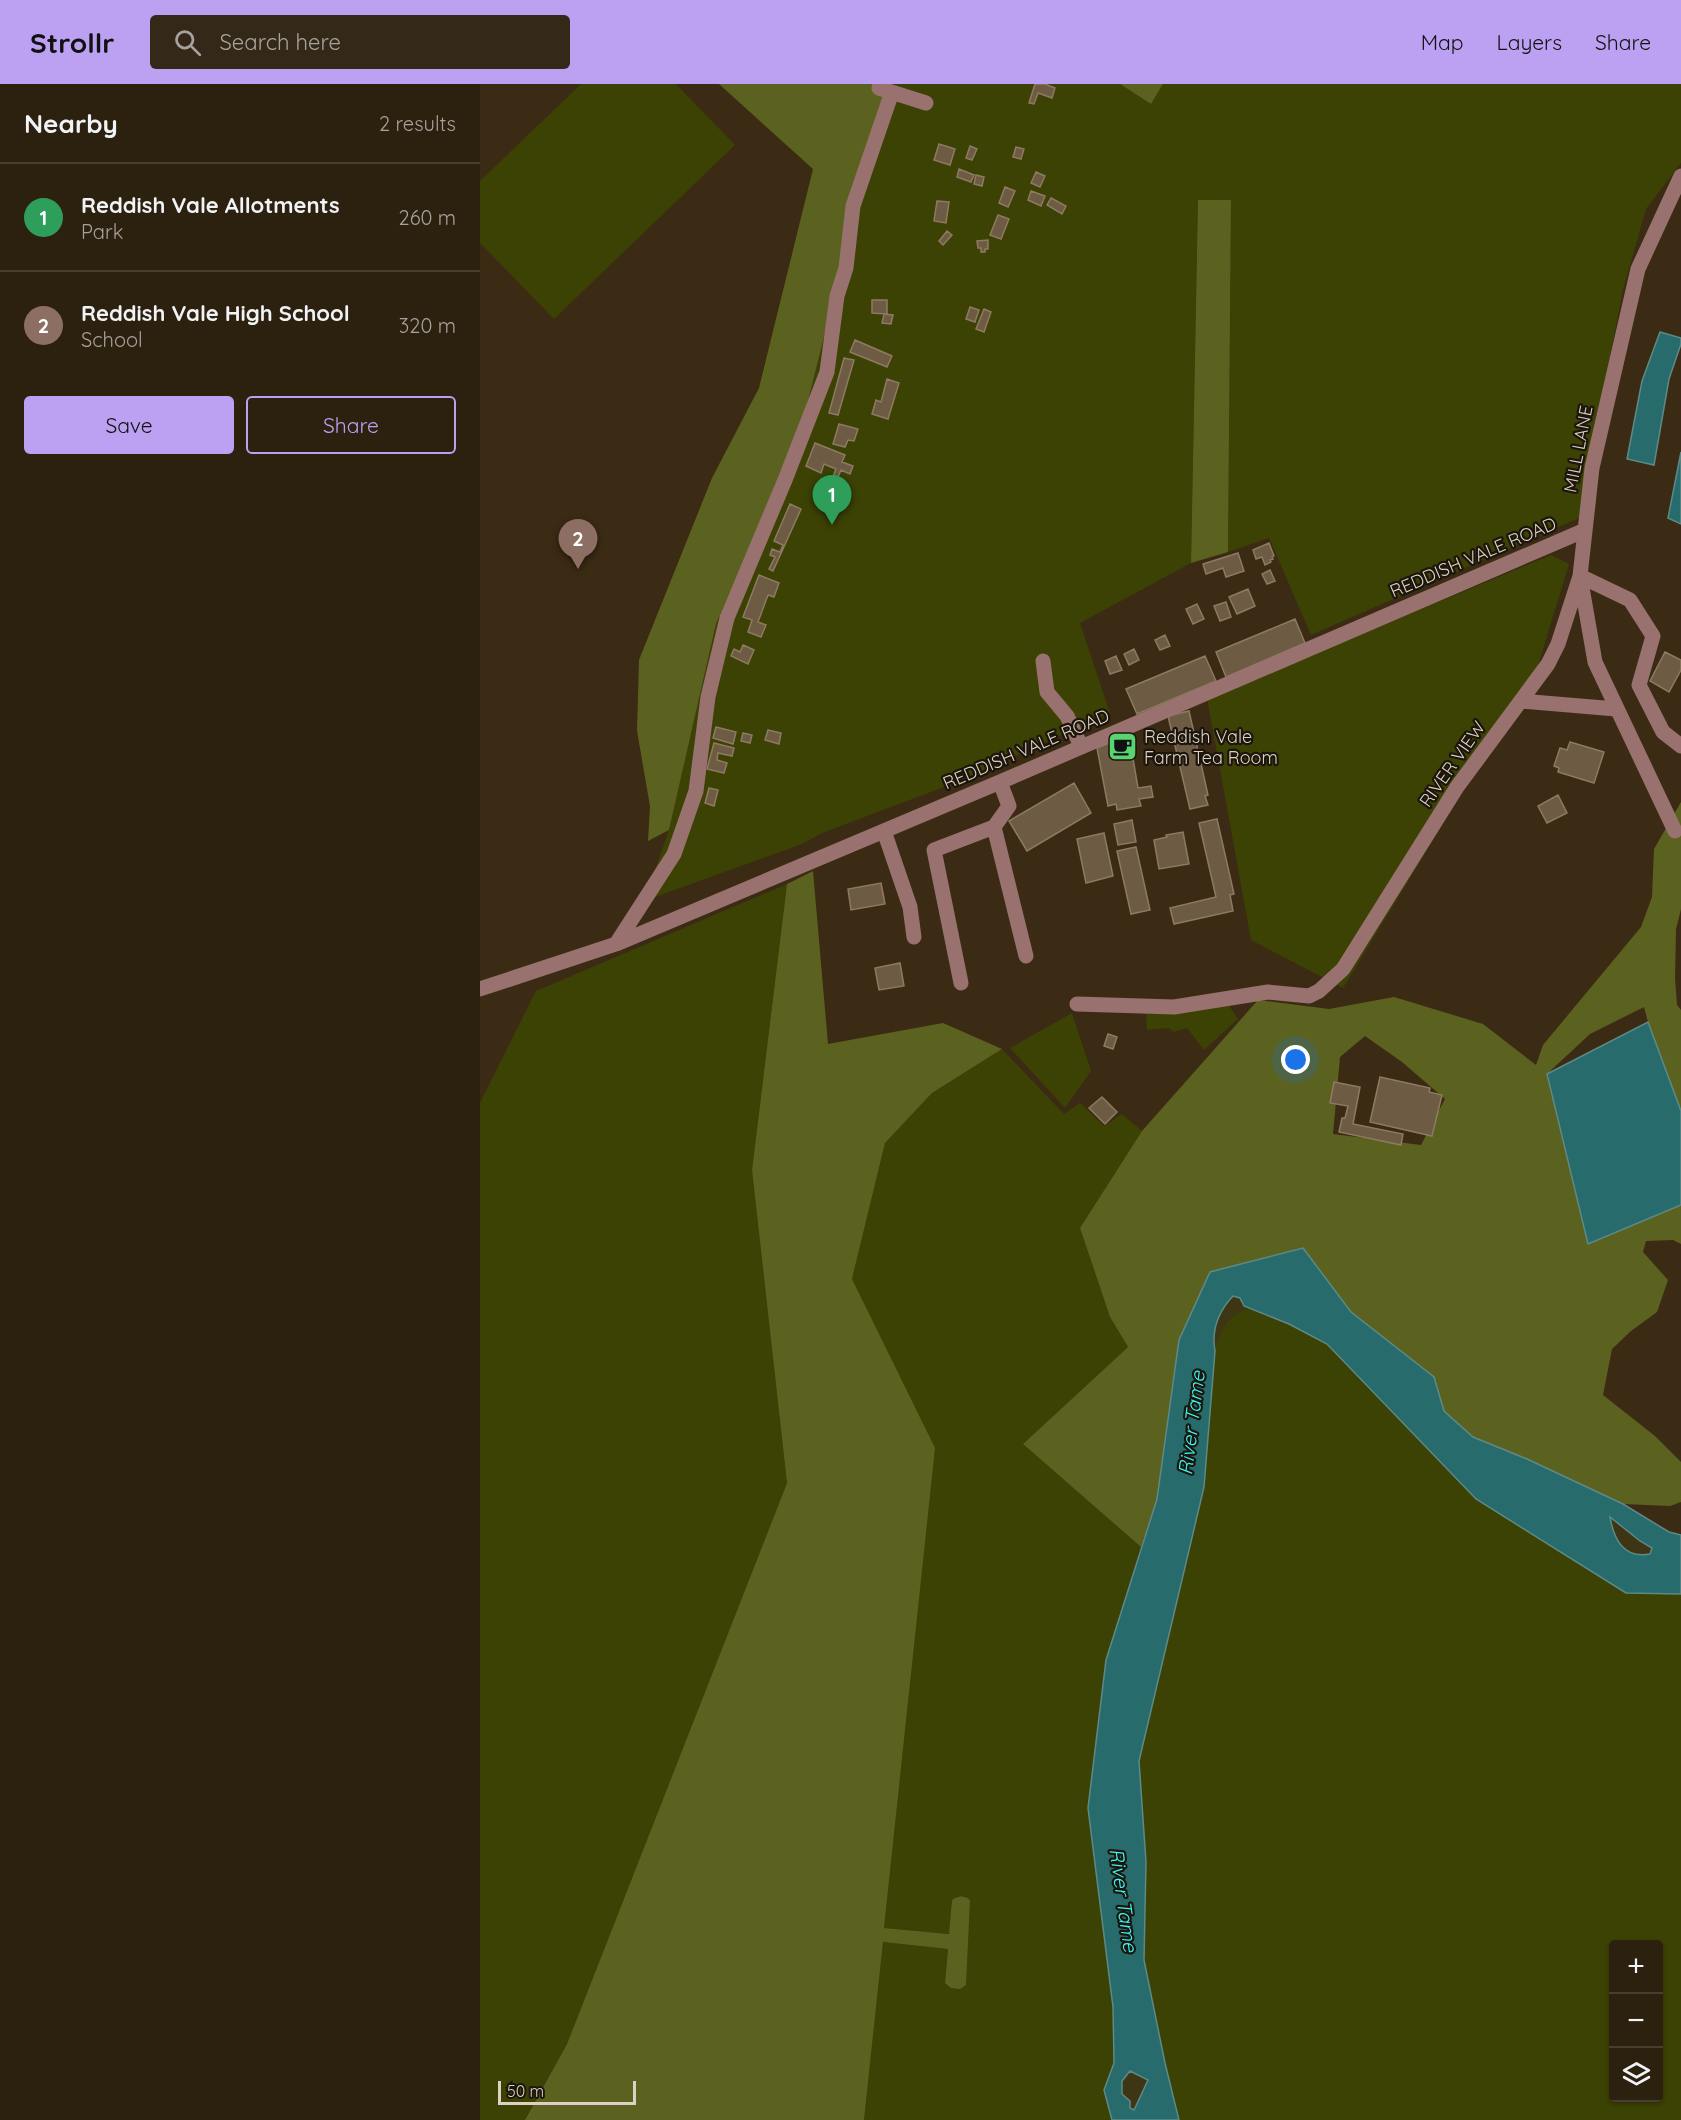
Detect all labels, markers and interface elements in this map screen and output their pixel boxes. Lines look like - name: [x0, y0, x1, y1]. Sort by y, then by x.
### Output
- search box: [150, 15, 570, 69]
- text: Strollr: [30, 25, 114, 60]
- icon: search: [171, 26, 204, 59]
- text: Search here: [219, 28, 341, 56]
- text: Map: [1421, 29, 1464, 55]
- text: Layers: [1497, 29, 1562, 55]
- text: Share: [1595, 29, 1651, 55]
- text: Nearby: [24, 107, 118, 140]
- text: 2 results: [379, 111, 456, 136]
- text: Reddish Vale Allotments: [81, 191, 340, 219]
- text: 1: [40, 205, 47, 230]
- text: 260 m: [399, 205, 456, 230]
- text: Park: [81, 219, 123, 244]
- text: Reddish Vale High School: [81, 299, 350, 327]
- text: 2: [38, 313, 49, 338]
- text: 320 m: [399, 313, 456, 338]
- text: School: [81, 327, 143, 352]
- button: Save: [24, 396, 234, 454]
- button: Share: [246, 396, 456, 454]
- street label: MILL LANE: [1558, 404, 1598, 494]
- pin: 1: [812, 476, 852, 525]
- street label: REDDISH VALE ROAD: [1386, 512, 1560, 602]
- pin: 2: [558, 520, 598, 569]
- street label: REDDISH VALE ROAD: [939, 704, 1113, 794]
- street label: RIVER VIEW: [1414, 717, 1490, 811]
- place label: Reddish Vale Farm Tea Room: [1144, 725, 1278, 769]
- cafe icon: Reddish Vale Farm Tea Room: [1107, 730, 1139, 762]
- your location: [1281, 1045, 1310, 1074]
- water label: River Tame: [1172, 1369, 1210, 1476]
- water label: River Tame: [1104, 1847, 1144, 1954]
- map controls: [1609, 1940, 1663, 2102]
- button: +: [1609, 1940, 1663, 1994]
- button: −: [1609, 1994, 1663, 2048]
- button: layers: [1609, 2048, 1663, 2102]
- scale bar: [498, 2078, 636, 2106]
- text: 50 m: [507, 2081, 544, 2101]

